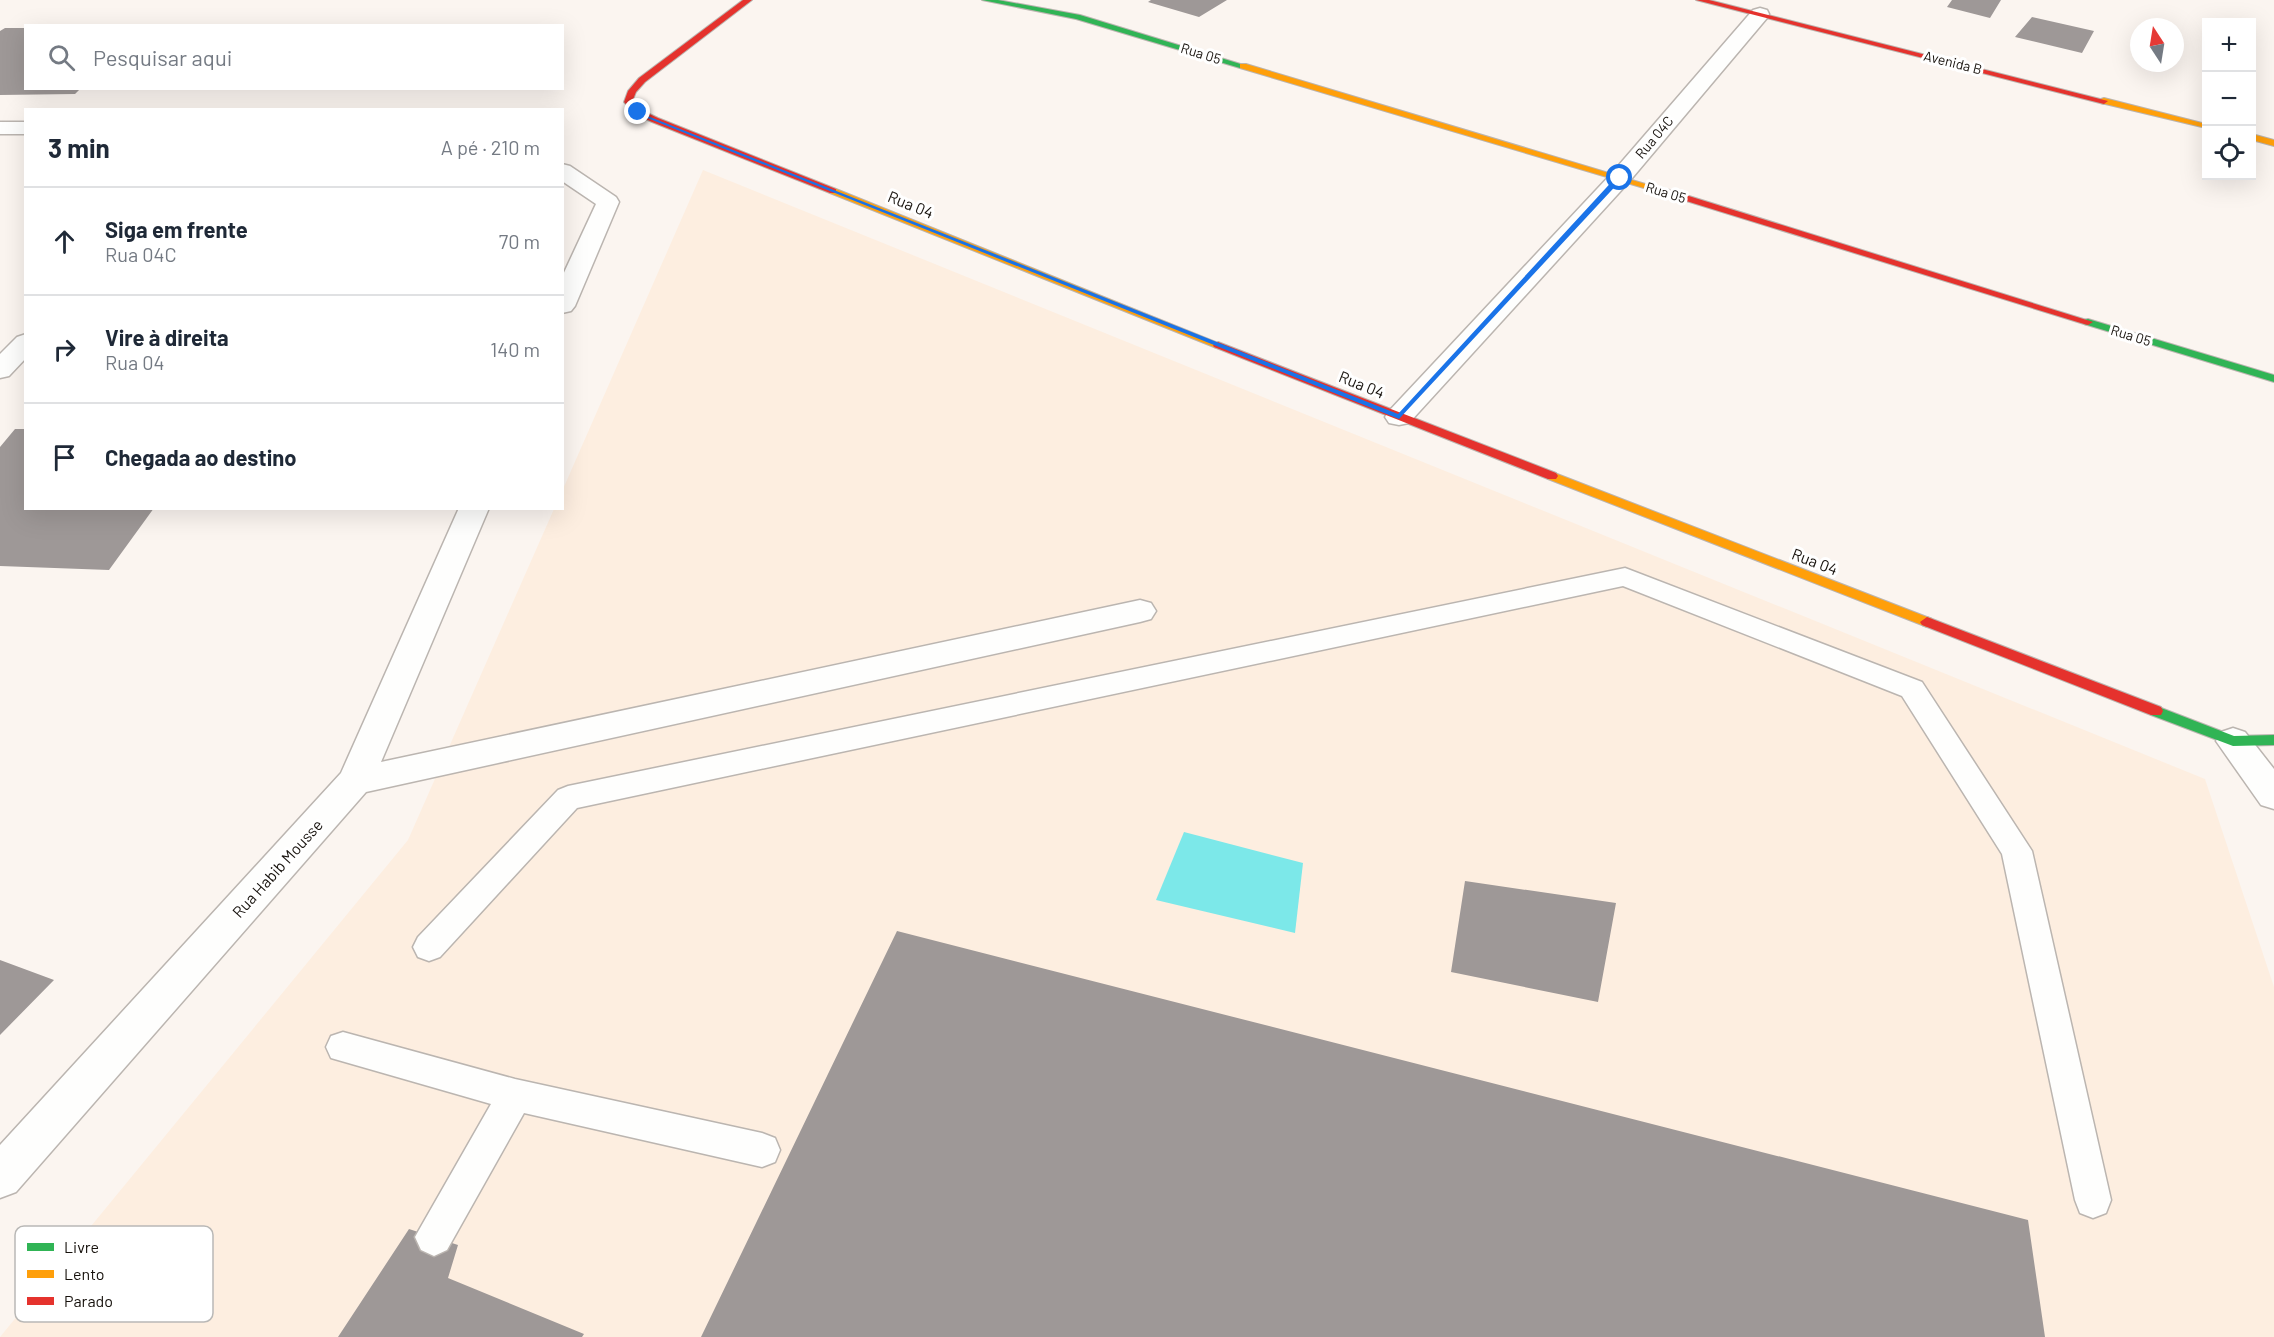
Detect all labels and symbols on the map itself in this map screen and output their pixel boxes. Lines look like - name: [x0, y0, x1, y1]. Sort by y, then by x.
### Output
- north arrow: [2130, 18, 2184, 72]
- street label: Rua 05: [1179, 39, 1223, 67]
- street label: Avenida B: [1922, 47, 1984, 77]
- route end: [624, 98, 650, 124]
- street label: Rua 04C: [1631, 112, 1677, 162]
- route start: [1606, 164, 1632, 190]
- street label: Rua 05: [1644, 178, 1688, 206]
- street label: Rua 04: [885, 186, 937, 222]
- street label: Rua 05: [2109, 321, 2153, 349]
- street label: Rua 04: [1336, 366, 1388, 402]
- street label: Rua 04: [1789, 544, 1841, 578]
- street label: Rua Habib Mousse: [228, 815, 326, 921]
- legend: [15, 1226, 213, 1322]
- text: Livre: [64, 1237, 99, 1256]
- text: Lento: [64, 1264, 105, 1283]
- text: Parado: [64, 1291, 113, 1310]

